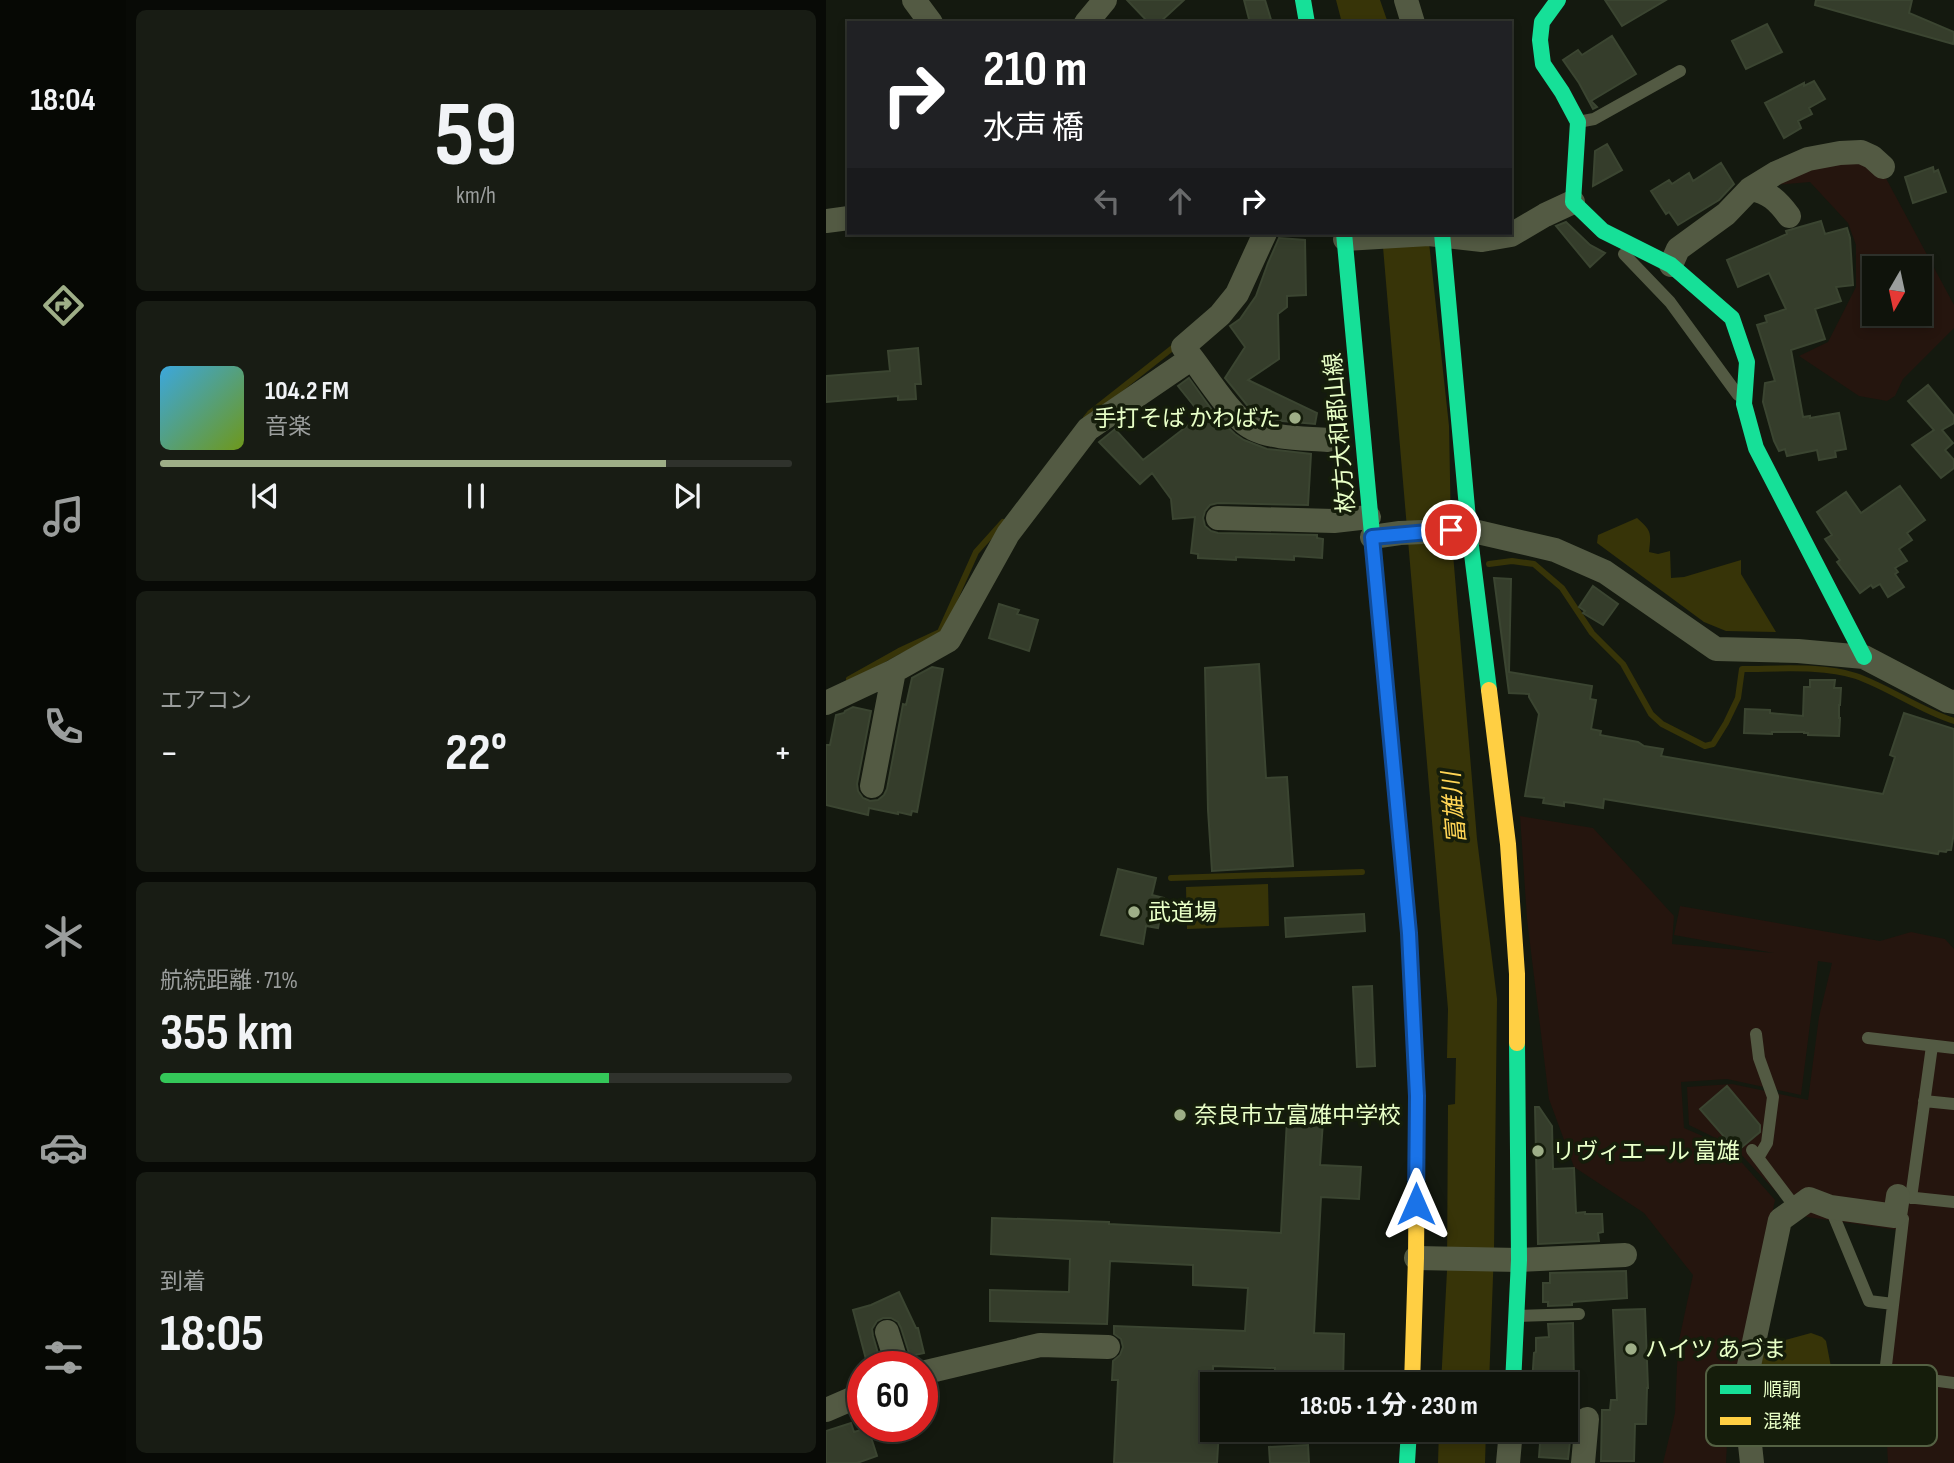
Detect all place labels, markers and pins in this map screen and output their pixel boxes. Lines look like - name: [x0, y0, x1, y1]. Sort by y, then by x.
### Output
- place label: 手打そば かわばた: [1093, 405, 1281, 433]
- marker: 手打そば かわばた: [1287, 410, 1303, 426]
- pin: [1421, 500, 1481, 560]
- place label: 武道場: [1148, 899, 1217, 927]
- marker: 武道場: [1126, 904, 1142, 920]
- place label: 奈良市立富雄中学校: [1194, 1102, 1401, 1130]
- marker: 奈良市立富雄中学校: [1172, 1107, 1188, 1123]
- place label: リヴィエール 富雄: [1552, 1138, 1740, 1166]
- marker: リヴィエール 富雄: [1530, 1143, 1546, 1159]
- place label: ハイツ あづま: [1645, 1336, 1786, 1364]
- marker: ハイツ あづま: [1623, 1341, 1639, 1357]

